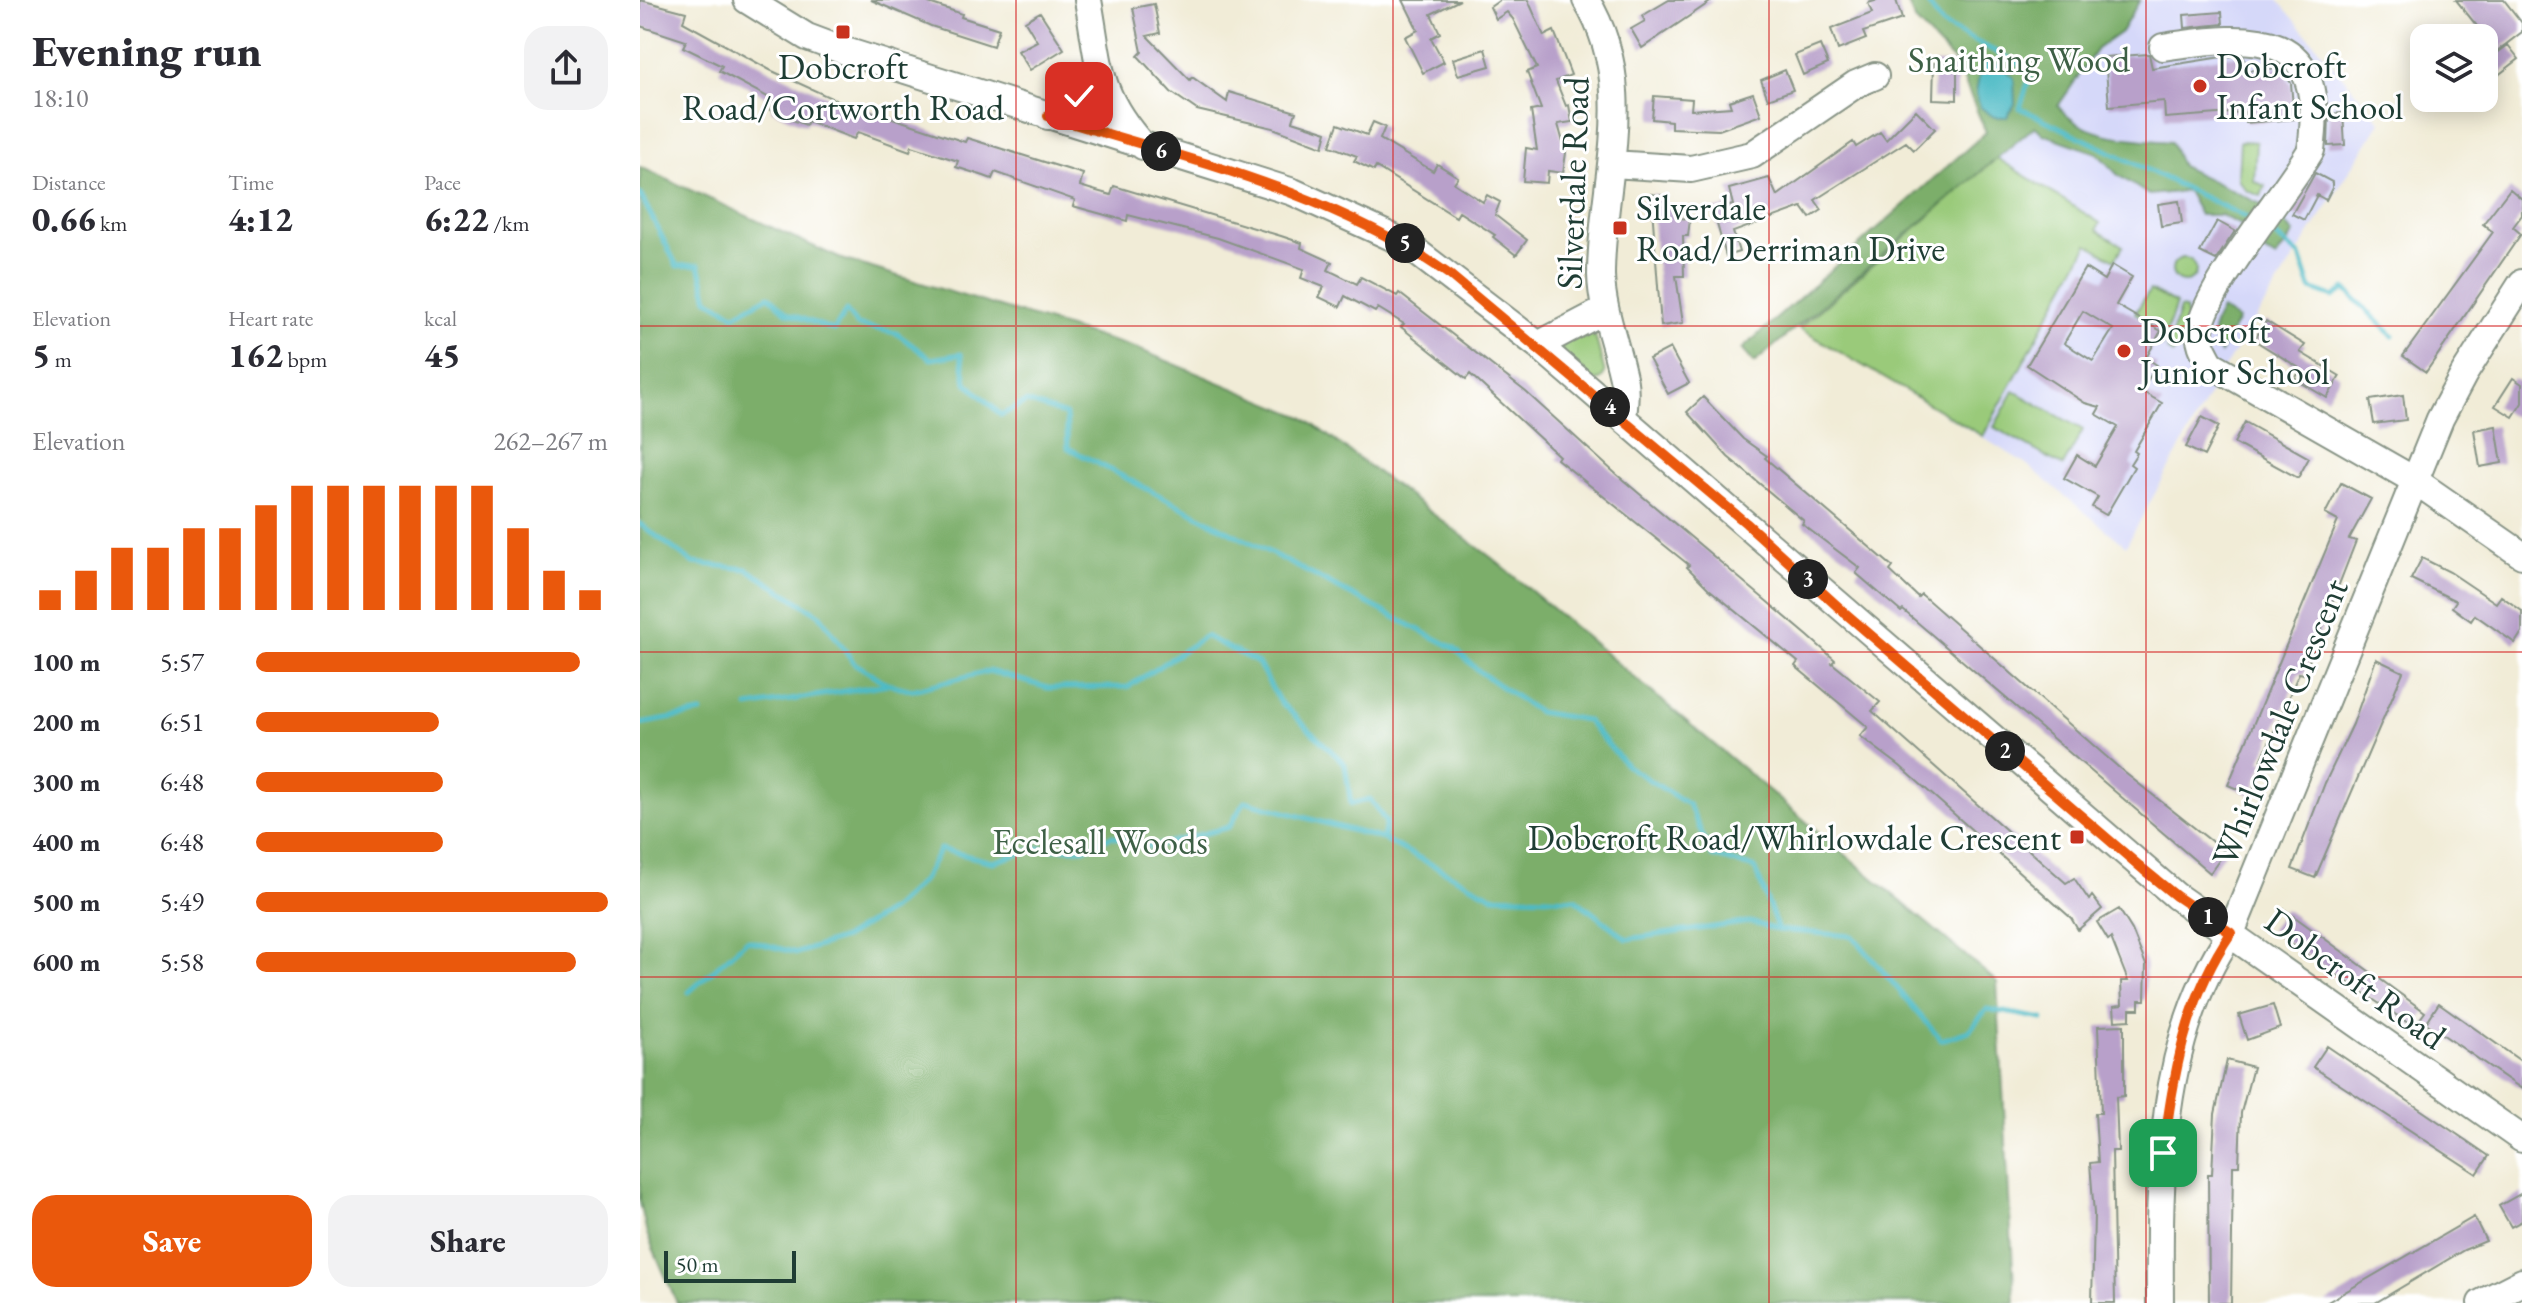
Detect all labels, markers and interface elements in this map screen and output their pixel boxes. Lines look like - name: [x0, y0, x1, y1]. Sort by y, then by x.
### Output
- text: Evening run: [32, 22, 262, 79]
- marker: Dobcroft Road/Cortworth Road: [834, 23, 852, 41]
- map controls: [2410, 24, 2498, 112]
- button: layers: [2410, 24, 2498, 112]
- button: share: [524, 26, 608, 110]
- park label: Snaithing Wood: [1908, 36, 2131, 83]
- place label: Dobcroft Infant School: [2216, 42, 2403, 130]
- place label: Dobcroft Road/Cortworth Road: [682, 43, 1005, 131]
- pin: [1045, 62, 1113, 130]
- icon: check: [1057, 74, 1101, 118]
- street label: Silverdale Road: [1545, 75, 1600, 290]
- marker: Dobcroft Infant School: [2191, 77, 2209, 95]
- text: 18:10: [32, 81, 88, 115]
- pin: 6: [1141, 131, 1181, 171]
- text: 6: [1155, 136, 1167, 165]
- text: Distance: [32, 168, 105, 197]
- text: Time: [228, 168, 274, 197]
- text: Pace: [424, 168, 461, 197]
- place label: Silverdale Road/Derriman Drive: [1636, 184, 1945, 272]
- text: 0.66: [32, 197, 96, 241]
- text: 4:12: [228, 197, 293, 241]
- text: 6:22: [424, 197, 489, 241]
- text: km: [96, 209, 127, 238]
- text: /km: [489, 209, 530, 238]
- marker: Silverdale Road/Derriman Drive: [1611, 219, 1629, 237]
- pin: 5: [1385, 223, 1425, 263]
- text: 5: [1399, 228, 1411, 257]
- text: Elevation: [32, 304, 111, 333]
- text: Heart rate: [228, 304, 313, 333]
- text: kcal: [424, 304, 457, 333]
- place label: Dobcroft Junior School: [2137, 307, 2330, 395]
- text: 5: [32, 333, 50, 377]
- text: 162: [228, 333, 283, 377]
- text: 45: [424, 333, 461, 377]
- marker: Dobcroft Junior School: [2115, 342, 2133, 360]
- text: m: [50, 345, 72, 374]
- text: bpm: [283, 345, 327, 374]
- pin: 4: [1590, 387, 1630, 427]
- text: 4: [1604, 392, 1616, 421]
- text: Elevation: [32, 424, 126, 458]
- text: 262–267 m: [493, 424, 608, 458]
- pin: 3: [1788, 559, 1828, 599]
- text: 3: [1802, 564, 1814, 593]
- street label: Whirlowdale Crescent: [2200, 571, 2359, 873]
- text: 100 m: [32, 645, 100, 679]
- text: 5:57: [160, 645, 204, 679]
- text: 200 m: [32, 705, 100, 739]
- text: 6:51: [160, 705, 204, 739]
- pin: 2: [1985, 731, 2025, 771]
- text: 2: [1999, 736, 2011, 765]
- text: 300 m: [32, 765, 100, 799]
- text: 6:48: [160, 765, 204, 799]
- place label: Dobcroft Road/Whirlowdale Crescent: [1528, 814, 2062, 861]
- park label: Ecclesall Woods: [992, 818, 1208, 865]
- text: 400 m: [32, 825, 100, 859]
- text: 6:48: [160, 825, 204, 859]
- marker: Dobcroft Road/Whirlowdale Crescent: [2068, 828, 2086, 846]
- text: 500 m: [32, 885, 100, 919]
- text: 5:49: [160, 885, 204, 919]
- pin: 1: [2188, 897, 2228, 937]
- street label: Dobcroft Road: [2256, 897, 2456, 1060]
- text: 1: [2202, 902, 2214, 931]
- text: 600 m: [32, 945, 100, 979]
- text: 5:58: [160, 945, 204, 979]
- pin: [2129, 1119, 2197, 1187]
- icon: arrive: [2141, 1131, 2185, 1175]
- button: Save: [32, 1195, 312, 1287]
- button: Share: [328, 1195, 608, 1287]
- scale bar: [664, 1247, 796, 1283]
- text: 50 m: [676, 1250, 719, 1279]

